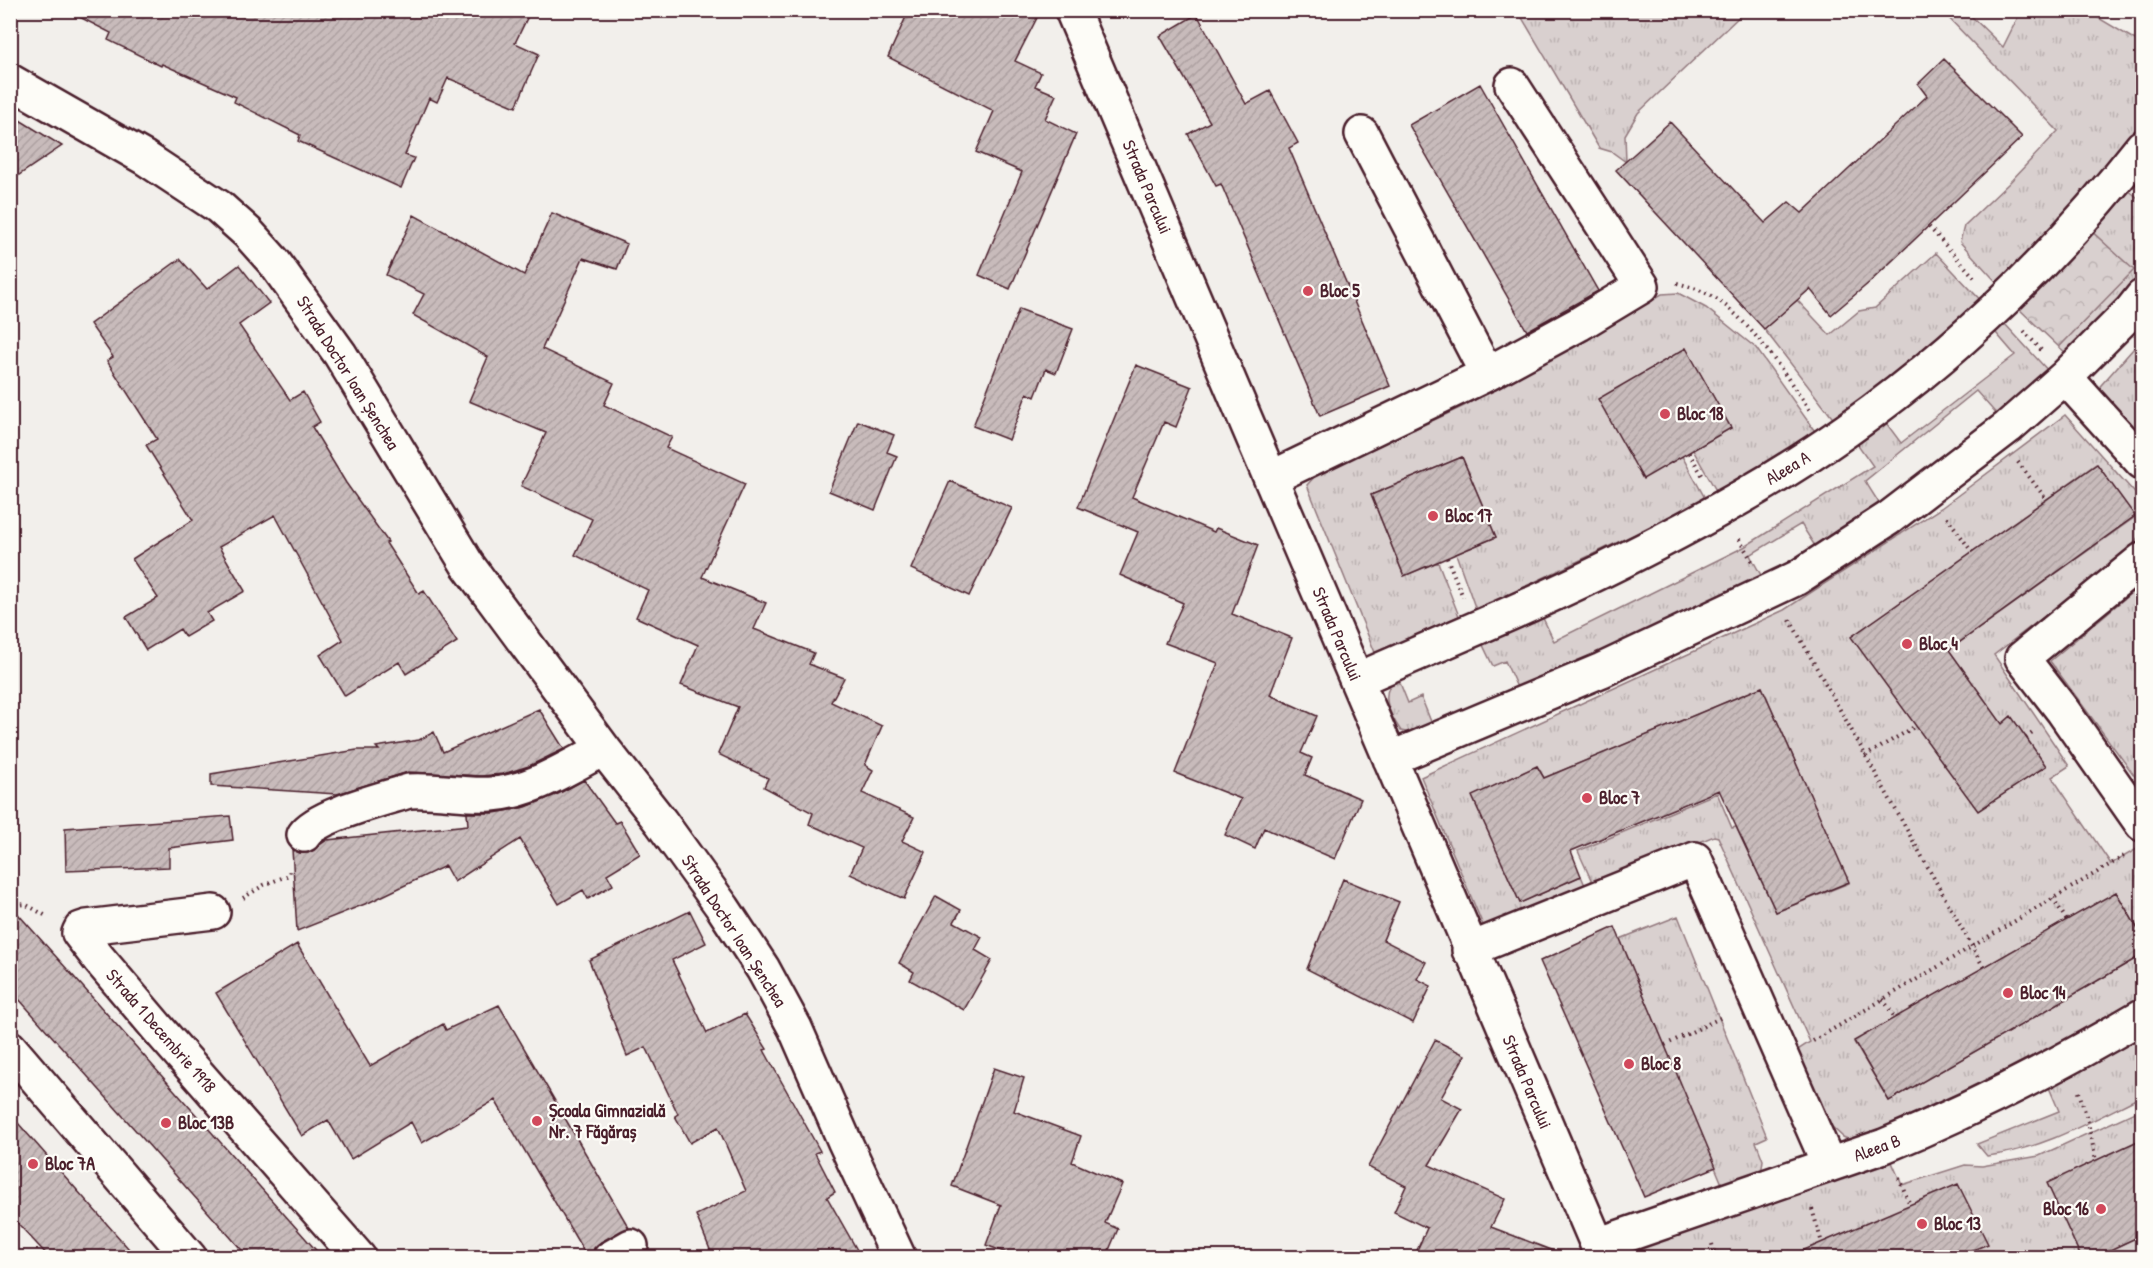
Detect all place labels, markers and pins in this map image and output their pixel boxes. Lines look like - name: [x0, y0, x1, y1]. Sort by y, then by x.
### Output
- place label: Bloc 5: [1320, 278, 1360, 303]
- marker: Bloc 5: [1301, 284, 1315, 298]
- place label: Bloc 18: [1677, 401, 1724, 426]
- marker: Bloc 18: [1658, 407, 1672, 421]
- place label: Bloc 17: [1445, 503, 1493, 528]
- marker: Bloc 17: [1426, 509, 1440, 523]
- place label: Bloc 4: [1919, 631, 1958, 656]
- marker: Bloc 4: [1900, 637, 1914, 651]
- place label: Bloc 7: [1599, 785, 1640, 810]
- marker: Bloc 7: [1580, 791, 1594, 805]
- place label: Bloc 14: [2020, 980, 2066, 1005]
- marker: Bloc 14: [2001, 986, 2015, 1000]
- place label: Bloc 8: [1641, 1051, 1681, 1076]
- marker: Bloc 8: [1622, 1057, 1636, 1071]
- place label: Școala Gimnazială Nr. 7 Făgăraș: [549, 1098, 666, 1145]
- place label: Bloc 13B: [178, 1110, 234, 1135]
- marker: Școala Gimnazială Nr. 7 Făgăraș: [530, 1114, 544, 1128]
- marker: Bloc 13B: [159, 1116, 173, 1130]
- place label: Bloc 7A: [45, 1151, 95, 1176]
- marker: Bloc 7A: [26, 1157, 40, 1171]
- place label: Bloc 16: [2043, 1196, 2089, 1221]
- marker: Bloc 16: [2094, 1202, 2108, 1216]
- place label: Bloc 13: [1934, 1211, 1981, 1236]
- marker: Bloc 13: [1915, 1217, 1929, 1231]

